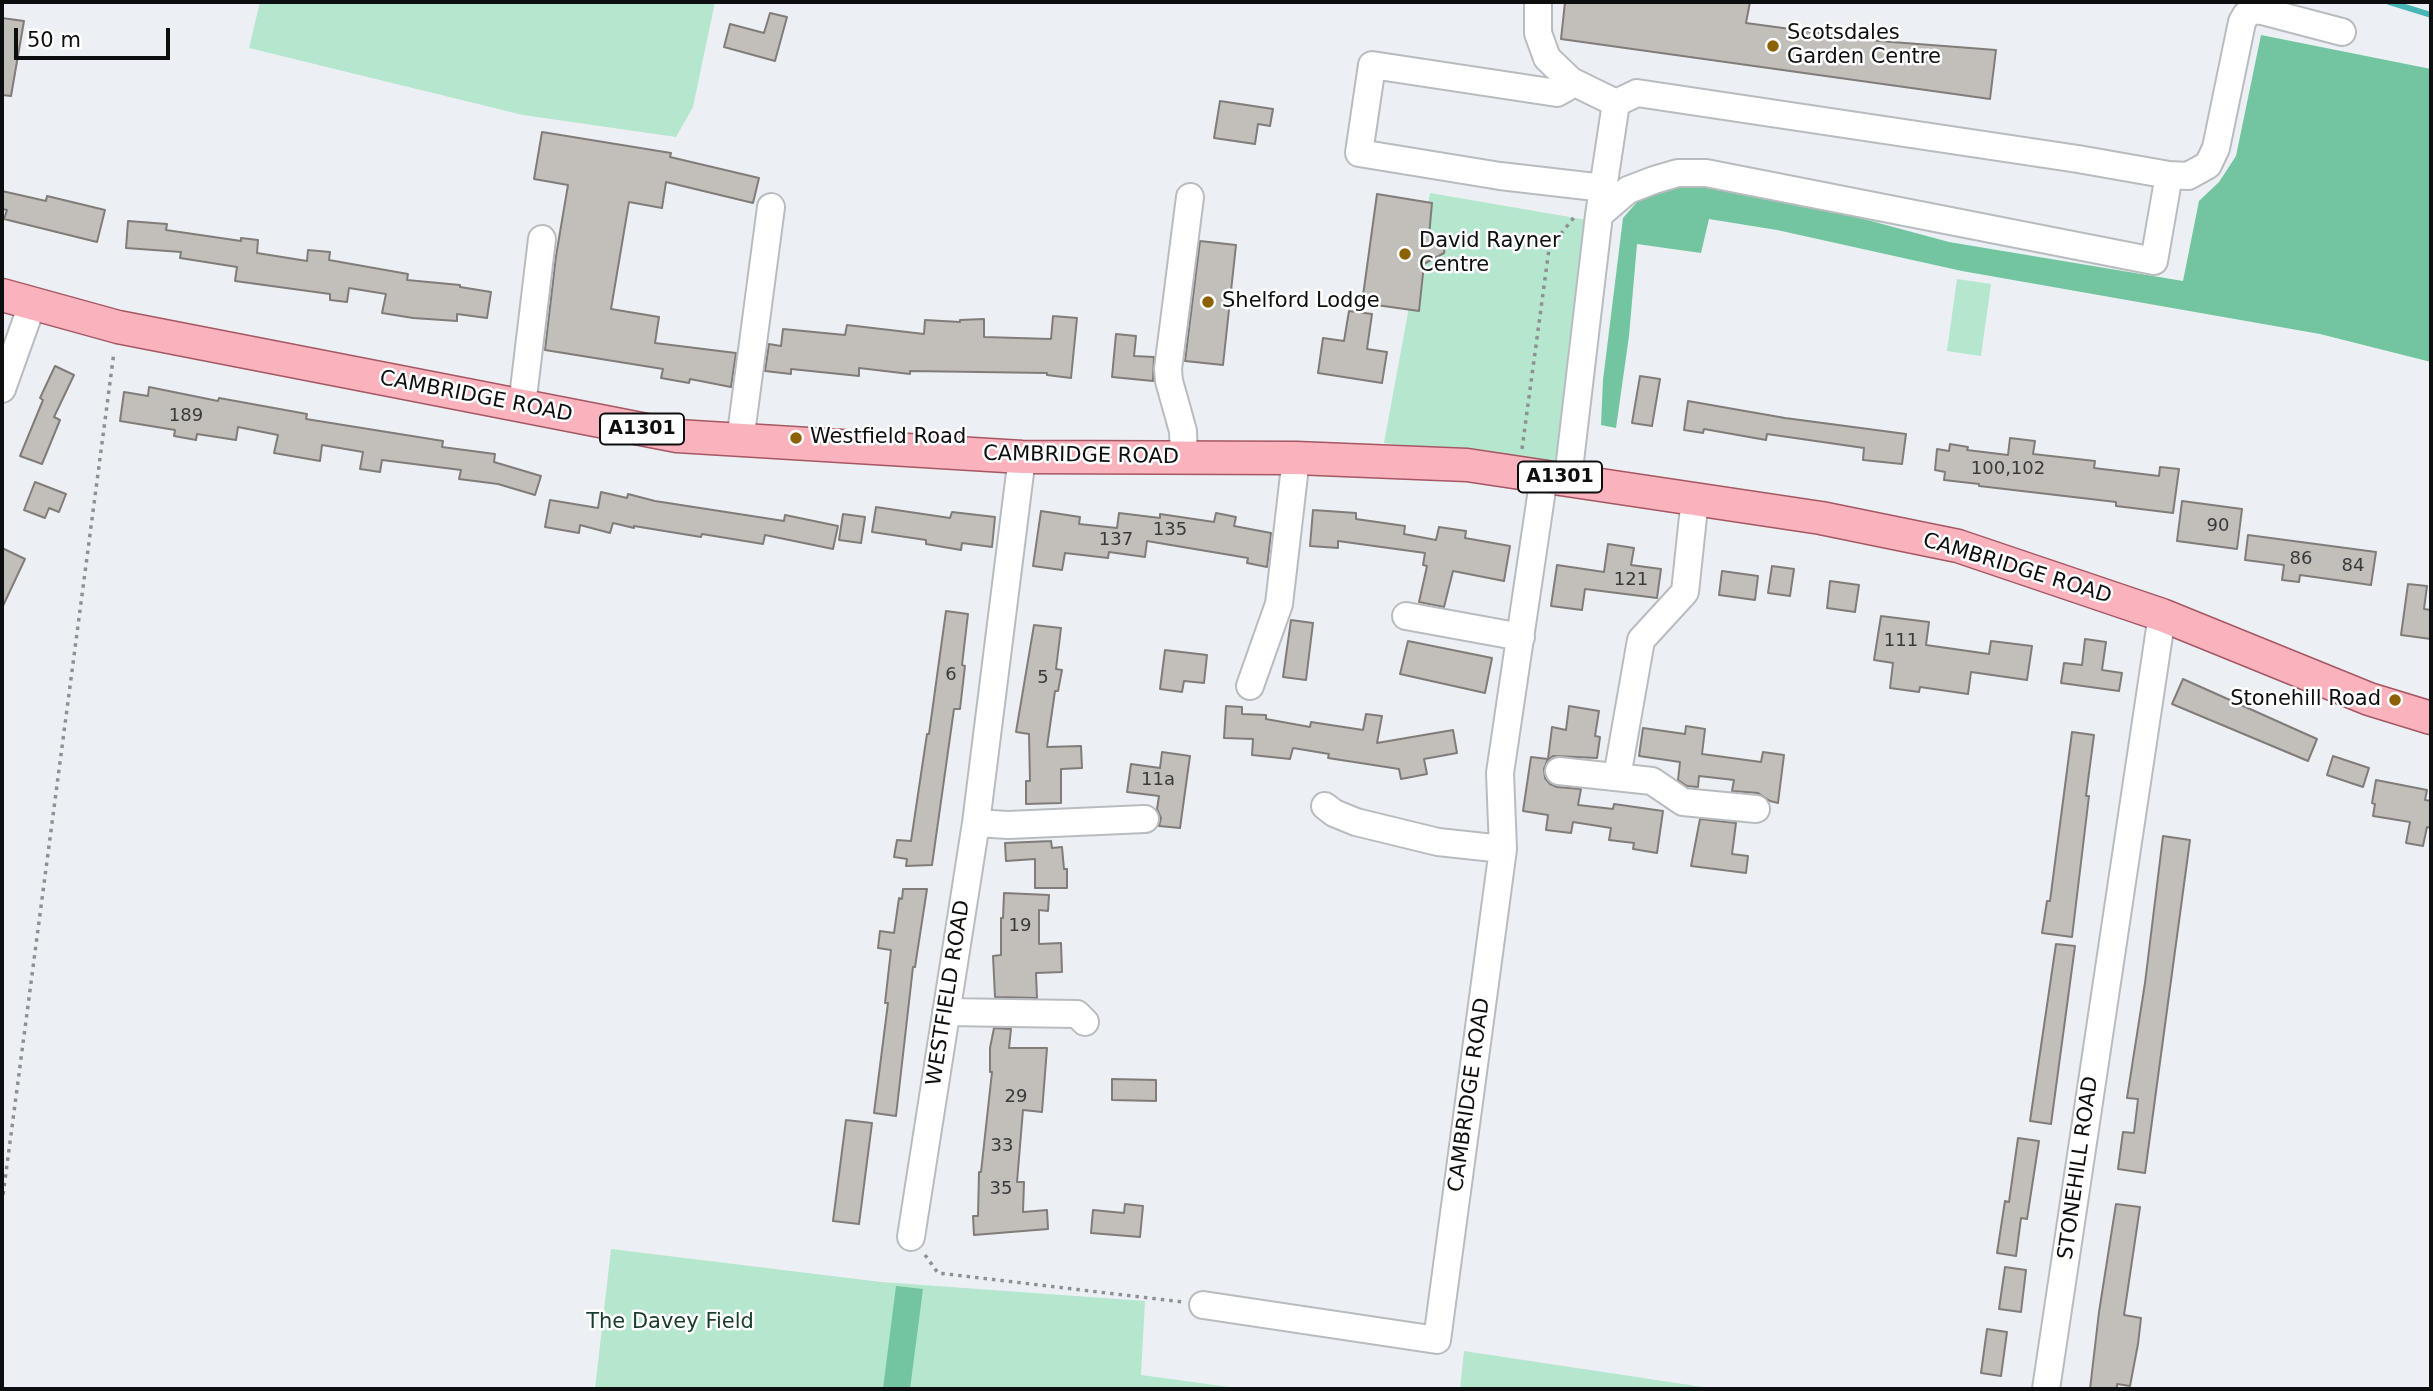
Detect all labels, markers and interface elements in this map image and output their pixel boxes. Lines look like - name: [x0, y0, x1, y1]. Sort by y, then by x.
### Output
- scale bar: [18, 14, 173, 58]
- place label: Scotsdales Garden Centre: [1787, 21, 1941, 71]
- text: 50 m: [27, 28, 81, 52]
- marker: Scotsdales Garden Centre: [1765, 38, 1781, 54]
- place label: David Rayner Centre: [1419, 229, 1561, 279]
- marker: David Rayner Centre: [1397, 246, 1413, 262]
- place label: Shelford Lodge: [1222, 289, 1380, 315]
- marker: Shelford Lodge: [1200, 294, 1216, 310]
- street label: CAMBRIDGE ROAD: [377, 366, 575, 428]
- house number: 189: [169, 405, 203, 427]
- road number: A1301: [600, 414, 684, 444]
- place label: Westfield Road: [810, 425, 966, 451]
- marker: Westfield Road: [788, 430, 804, 446]
- street label: CAMBRIDGE ROAD: [983, 442, 1179, 470]
- house number: 100,102: [1971, 458, 2045, 480]
- road number: A1301: [1518, 462, 1602, 492]
- house number: 90: [2207, 515, 2229, 537]
- house number: 135: [1153, 519, 1187, 541]
- street label: CAMBRIDGE ROAD: [1920, 528, 2114, 610]
- house number: 137: [1099, 529, 1133, 551]
- house number: 86: [2290, 548, 2312, 570]
- house number: 84: [2342, 555, 2364, 577]
- house number: 121: [1614, 569, 1648, 591]
- house number: 111: [1884, 630, 1918, 652]
- house number: 6: [945, 664, 957, 686]
- house number: 5: [1037, 667, 1049, 689]
- place label: Stonehill Road: [2230, 687, 2381, 713]
- marker: Stonehill Road: [2387, 692, 2403, 708]
- house number: 11a: [1141, 769, 1175, 791]
- street label: WESTFIELD ROAD: [922, 898, 976, 1088]
- house number: 19: [1009, 915, 1031, 937]
- street label: CAMBRIDGE ROAD: [1444, 996, 1496, 1194]
- street label: STONEHILL ROAD: [2054, 1075, 2104, 1261]
- house number: 29: [1005, 1086, 1027, 1108]
- house number: 33: [991, 1135, 1013, 1157]
- house number: 35: [990, 1178, 1012, 1200]
- park label: The Davey Field: [586, 1310, 754, 1336]

